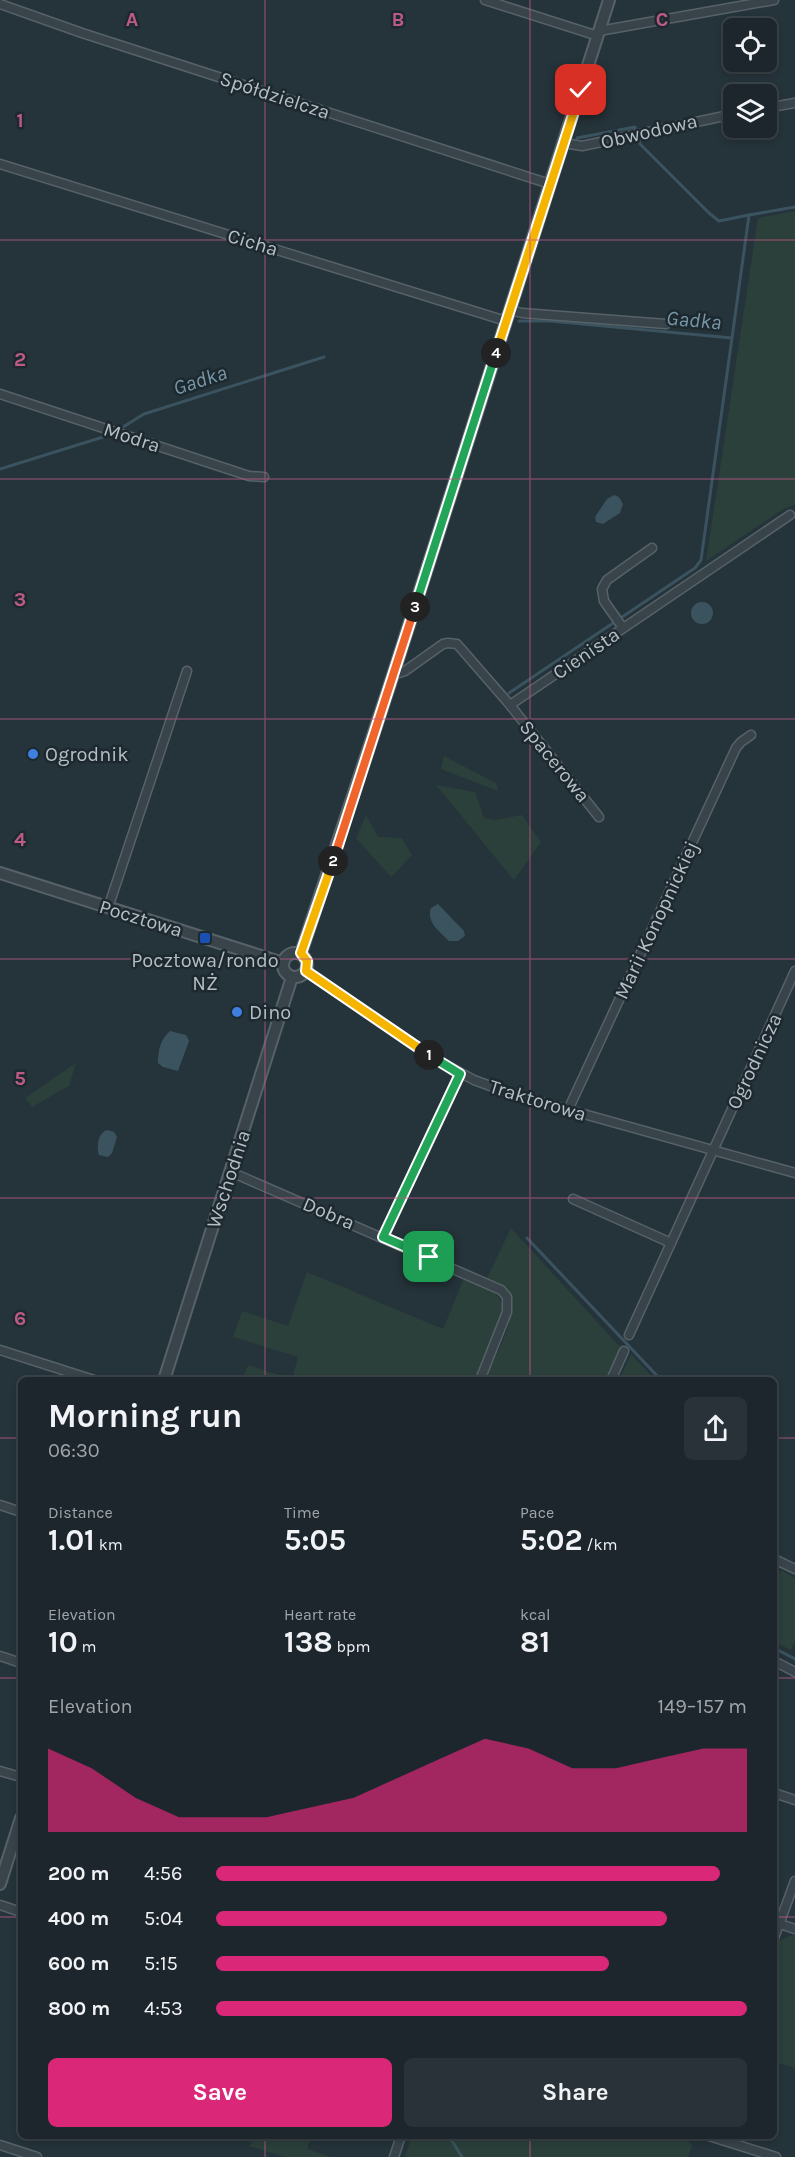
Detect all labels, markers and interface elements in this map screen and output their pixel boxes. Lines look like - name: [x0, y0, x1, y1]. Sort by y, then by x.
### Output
- text: A: [126, 8, 139, 31]
- text: B: [392, 8, 404, 31]
- text: C: [656, 8, 668, 31]
- map controls: [723, 18, 777, 138]
- button: locate: [723, 18, 777, 72]
- pin: [555, 64, 606, 115]
- street label: Spółdzielcza: [217, 67, 333, 124]
- icon: check: [564, 73, 597, 106]
- button: layers: [723, 84, 777, 138]
- text: 1: [16, 109, 24, 132]
- street label: Obwodowa: [599, 109, 700, 154]
- street label: Cicha: [225, 224, 281, 261]
- water label: Gadka: [665, 306, 723, 334]
- pin: 4: [481, 338, 511, 368]
- text: 4: [491, 343, 501, 362]
- text: 2: [14, 348, 26, 371]
- water label: Gadka: [170, 360, 230, 400]
- street label: Modra: [101, 418, 163, 457]
- text: 3: [14, 588, 26, 611]
- pin: 3: [400, 592, 430, 622]
- text: 3: [410, 597, 420, 616]
- street label: Cienista: [549, 623, 624, 684]
- street label: Spacerowa: [515, 716, 595, 807]
- place label: Ogrodnik: [45, 743, 129, 766]
- marker: Ogrodnik: [26, 747, 40, 761]
- text: 4: [14, 828, 26, 851]
- street label: Marii Konopnickiej: [610, 838, 703, 1003]
- pin: 2: [318, 846, 348, 876]
- text: 2: [328, 851, 338, 870]
- street label: Pocztowa: [96, 895, 185, 942]
- marker: Pocztowa/rondo NŻ: [198, 931, 212, 945]
- place label: Pocztowa/rondo NŻ: [131, 949, 279, 995]
- place label: Dino: [249, 1001, 291, 1024]
- marker: Dino: [230, 1005, 244, 1019]
- street label: Ogrodnicza: [722, 1010, 787, 1113]
- pin: 1: [414, 1040, 444, 1070]
- text: 1: [426, 1045, 432, 1064]
- text: 5: [14, 1067, 26, 1090]
- street label: Traktorowa: [487, 1075, 589, 1126]
- street label: Wschodnia: [202, 1127, 255, 1231]
- street label: Dobra: [299, 1192, 358, 1235]
- pin: [403, 1231, 454, 1282]
- icon: arrive: [412, 1240, 445, 1273]
- text: 6: [14, 1307, 26, 1330]
- text: Morning run: [48, 1397, 242, 1435]
- button: share: [684, 1397, 747, 1460]
- text: 06:30: [48, 1439, 100, 1462]
- text: Distance: [48, 1503, 113, 1522]
- text: Time: [284, 1503, 320, 1522]
- text: Pace: [520, 1503, 554, 1522]
- text: 1.01: [48, 1522, 95, 1558]
- text: 5:05: [284, 1522, 346, 1558]
- text: 5:02: [520, 1522, 583, 1558]
- text: km: [95, 1535, 123, 1554]
- text: /km: [583, 1535, 617, 1554]
- text: Elevation: [48, 1605, 116, 1624]
- text: Heart rate: [284, 1605, 356, 1624]
- text: kcal: [520, 1605, 551, 1624]
- text: 10: [48, 1624, 78, 1660]
- text: 138: [284, 1624, 333, 1660]
- text: 81: [520, 1624, 550, 1660]
- text: m: [78, 1637, 96, 1656]
- text: bpm: [333, 1637, 370, 1656]
- text: Elevation: [48, 1695, 133, 1718]
- text: 149–157 m: [657, 1695, 747, 1718]
- text: 200 m: [48, 1862, 109, 1885]
- text: 4:56: [144, 1862, 183, 1885]
- text: 400 m: [48, 1907, 109, 1930]
- text: 5:04: [144, 1907, 183, 1930]
- text: 600 m: [48, 1952, 109, 1975]
- text: 5:15: [144, 1952, 178, 1975]
- text: 800 m: [48, 1997, 110, 2020]
- text: 4:53: [144, 1997, 183, 2020]
- button: Save: [48, 2058, 392, 2127]
- button: Share: [404, 2058, 747, 2127]

